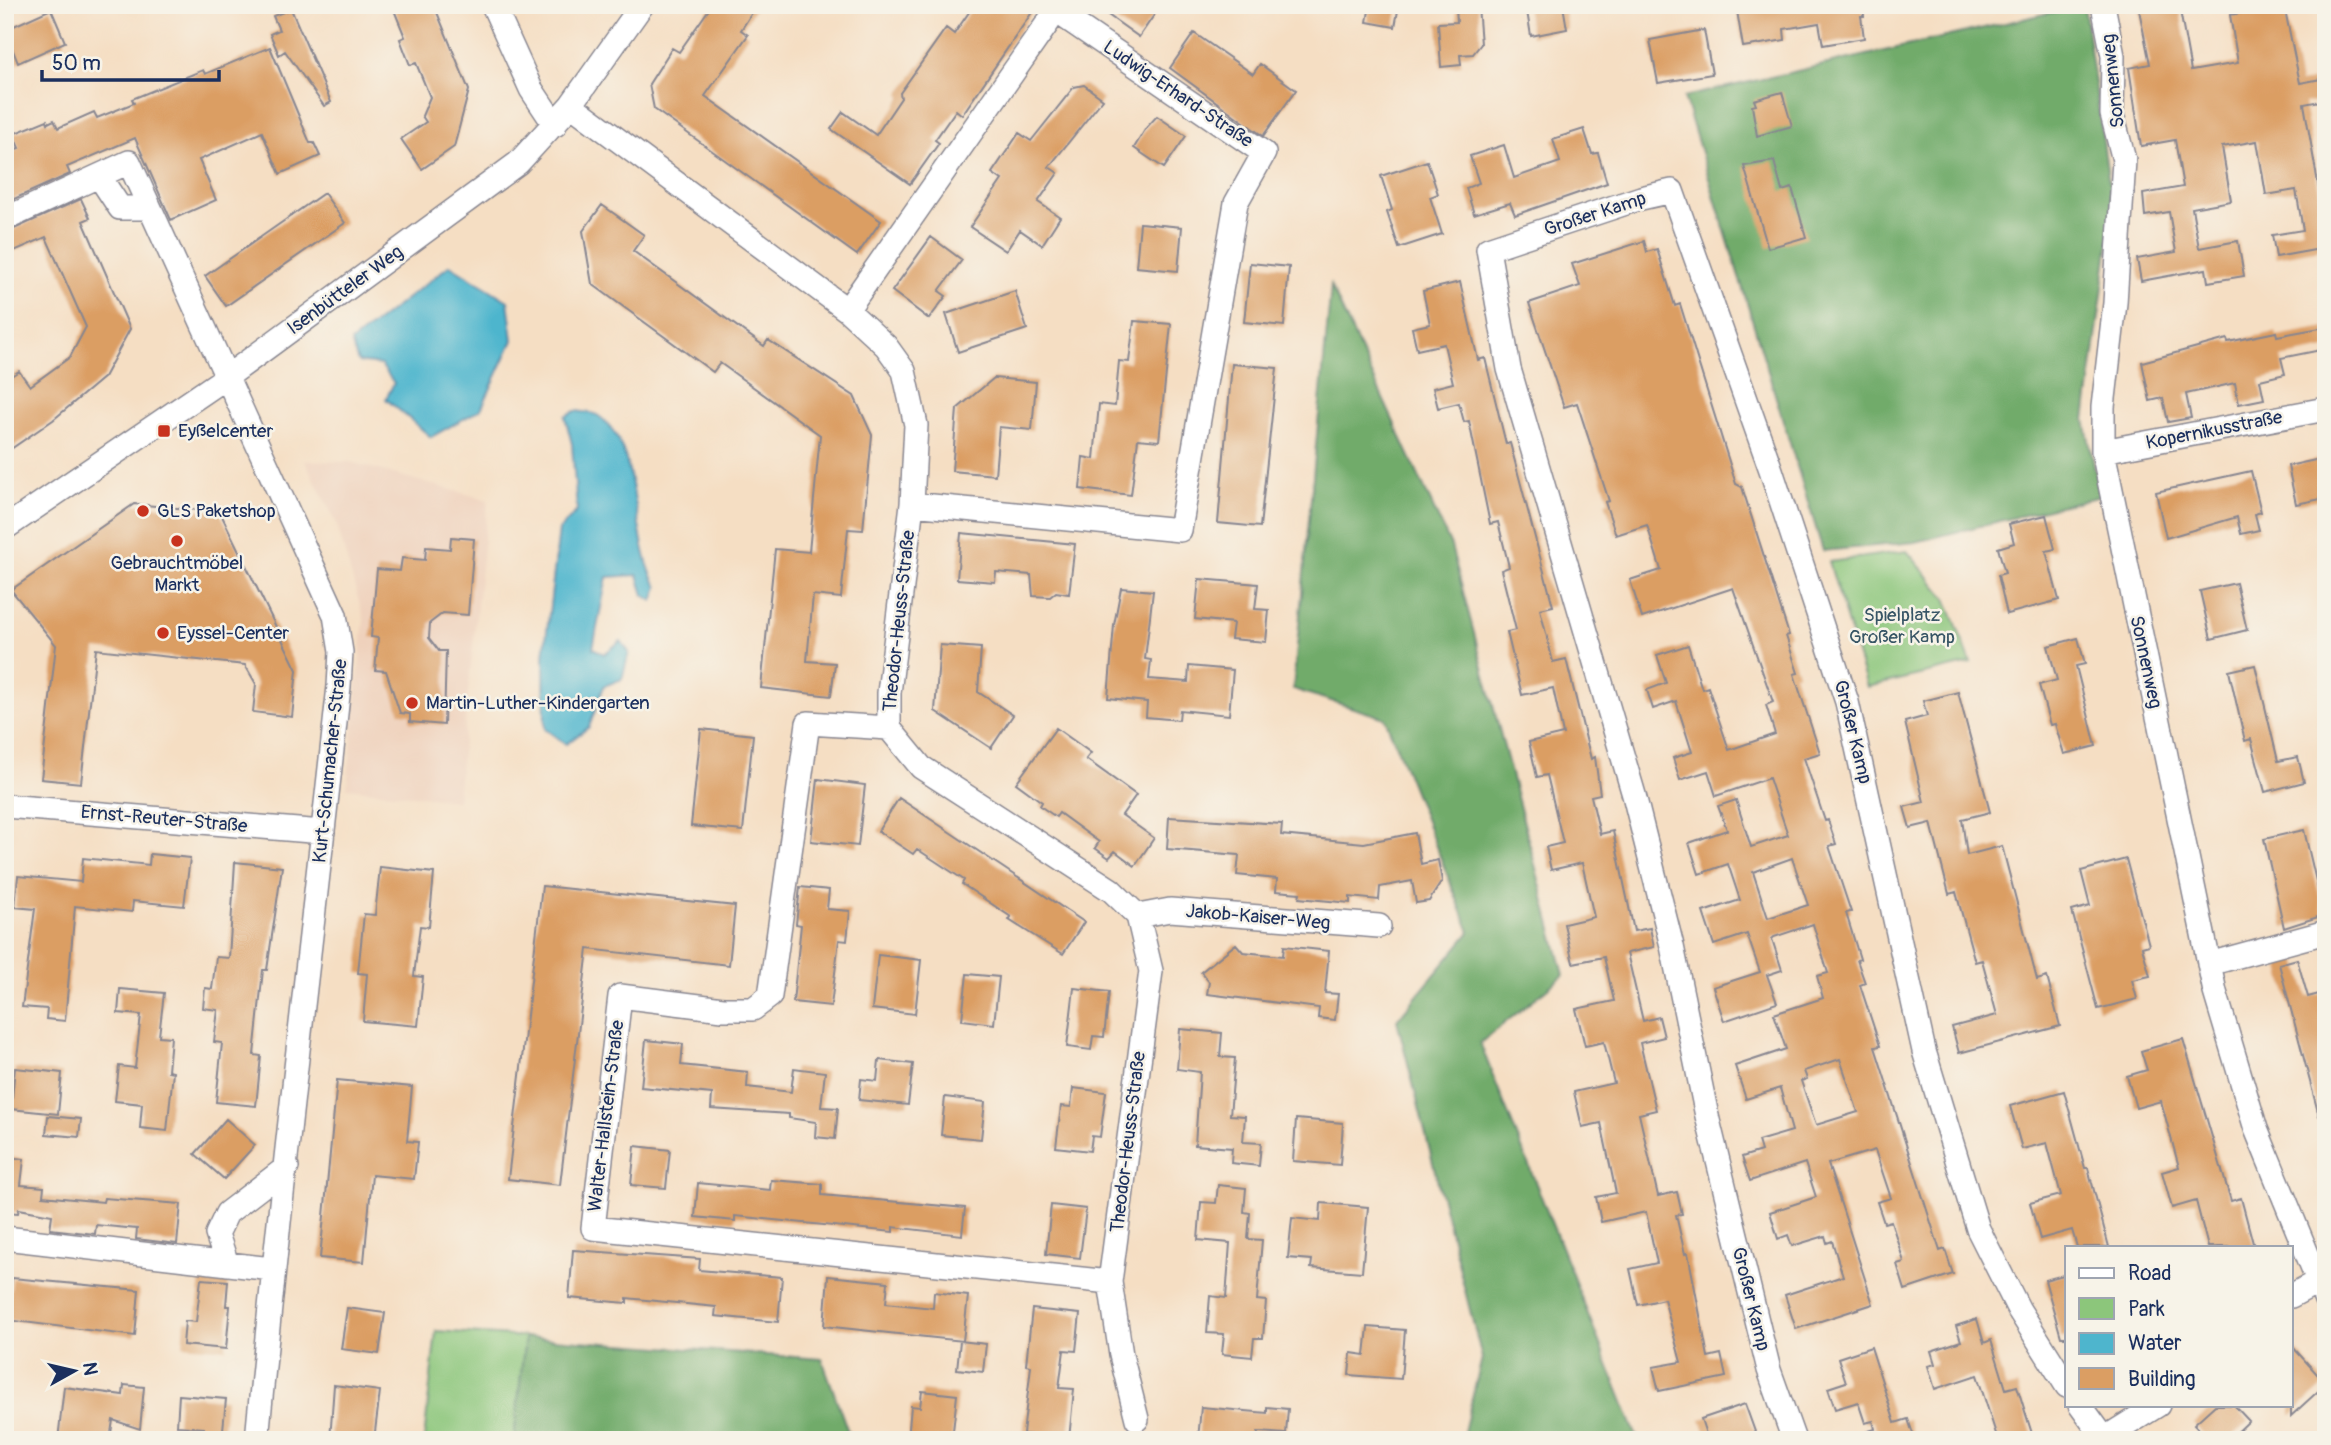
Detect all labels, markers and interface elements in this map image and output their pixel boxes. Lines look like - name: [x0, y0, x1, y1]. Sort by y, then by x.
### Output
- street label: Sonnenweg: [2096, 33, 2130, 129]
- street label: Ludwig-Erhard-Straße: [1098, 35, 1258, 153]
- scale bar: [42, 38, 219, 82]
- text: 50 m: [52, 50, 101, 77]
- street label: Großer Kamp: [1541, 186, 1649, 242]
- street label: Isenbütteler Weg: [282, 240, 408, 340]
- street label: Kopernikusstraße: [2144, 405, 2285, 455]
- place label: Eyßelcenter: [178, 419, 273, 443]
- marker: Eyßelcenter: [156, 423, 172, 439]
- place label: GLS Paketshop: [157, 499, 276, 523]
- marker: GLS Paketshop: [135, 503, 151, 519]
- street label: Theodor-Heuss-Straße: [878, 528, 921, 713]
- marker: Gebrauchtmöbel Markt: [169, 533, 185, 549]
- place label: Gebrauchtmöbel Markt: [111, 551, 243, 597]
- park label: Spielplatz Großer Kamp: [1849, 603, 1955, 649]
- street label: Sonnenweg: [2124, 613, 2168, 711]
- place label: Eyssel-Center: [177, 621, 289, 645]
- marker: Eyssel-Center: [155, 625, 171, 641]
- street label: Kurt-Schumacher-Straße: [307, 657, 353, 864]
- street label: Großer Kamp: [1829, 678, 1877, 786]
- place label: Martin-Luther-Kindergarten: [426, 691, 650, 715]
- marker: Martin-Luther-Kindergarten: [404, 695, 420, 711]
- street label: Ernst-Reuter-Straße: [80, 800, 249, 838]
- street label: Jakob-Kaiser-Weg: [1185, 899, 1331, 935]
- street label: Walter-Hallstein-Straße: [582, 1018, 630, 1213]
- street label: Theodor-Heuss-Straße: [1105, 1049, 1151, 1234]
- street label: Großer Kamp: [1727, 1245, 1775, 1353]
- legend: [2065, 1246, 2292, 1406]
- text: Road: [2128, 1260, 2172, 1287]
- text: Park: [2128, 1296, 2165, 1323]
- text: Water: [2128, 1330, 2182, 1357]
- north arrow: [38, 1336, 108, 1406]
- text: N: [77, 1361, 103, 1377]
- text: Building: [2128, 1366, 2195, 1393]

